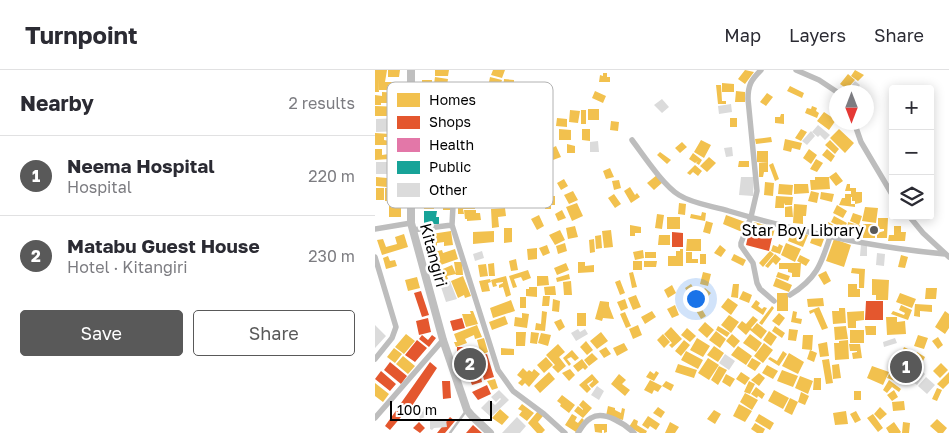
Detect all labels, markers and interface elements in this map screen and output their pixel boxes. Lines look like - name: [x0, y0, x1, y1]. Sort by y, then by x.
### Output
- text: Turnpoint: [25, 20, 138, 49]
- text: Map: [724, 24, 761, 46]
- text: Layers: [789, 24, 846, 46]
- text: Share: [874, 24, 924, 46]
- legend: [387, 82, 553, 208]
- north arrow: [829, 85, 874, 130]
- map controls: [889, 85, 934, 220]
- button: +: [889, 85, 934, 130]
- text: Nearby: [20, 90, 94, 116]
- text: Homes: [429, 91, 476, 108]
- text: 2 results: [289, 93, 355, 113]
- text: Shops: [429, 113, 471, 130]
- button: −: [889, 130, 934, 175]
- text: Health: [429, 136, 474, 153]
- text: Neema Hospital: [67, 154, 215, 177]
- text: Public: [429, 158, 471, 175]
- text: 1: [32, 166, 40, 186]
- text: 220 m: [308, 166, 355, 186]
- button: layers: [889, 175, 934, 220]
- text: Hospital: [67, 177, 132, 197]
- text: Other: [429, 181, 468, 198]
- place label: Star Boy Library: [741, 220, 864, 240]
- street label: Kitangiri: [416, 221, 452, 289]
- marker: Star Boy Library: [868, 224, 880, 236]
- text: Matabu Guest House: [67, 234, 260, 257]
- text: 2: [31, 246, 41, 266]
- text: 230 m: [308, 246, 355, 266]
- text: Hotel · Kitangiri: [67, 257, 188, 277]
- your location: [683, 286, 709, 312]
- button: Save: [20, 310, 183, 356]
- button: Share: [193, 310, 355, 356]
- pin: 2: [454, 345, 486, 383]
- pin: 1: [890, 348, 922, 386]
- scale bar: [390, 398, 493, 421]
- text: 100 m: [397, 401, 437, 418]

